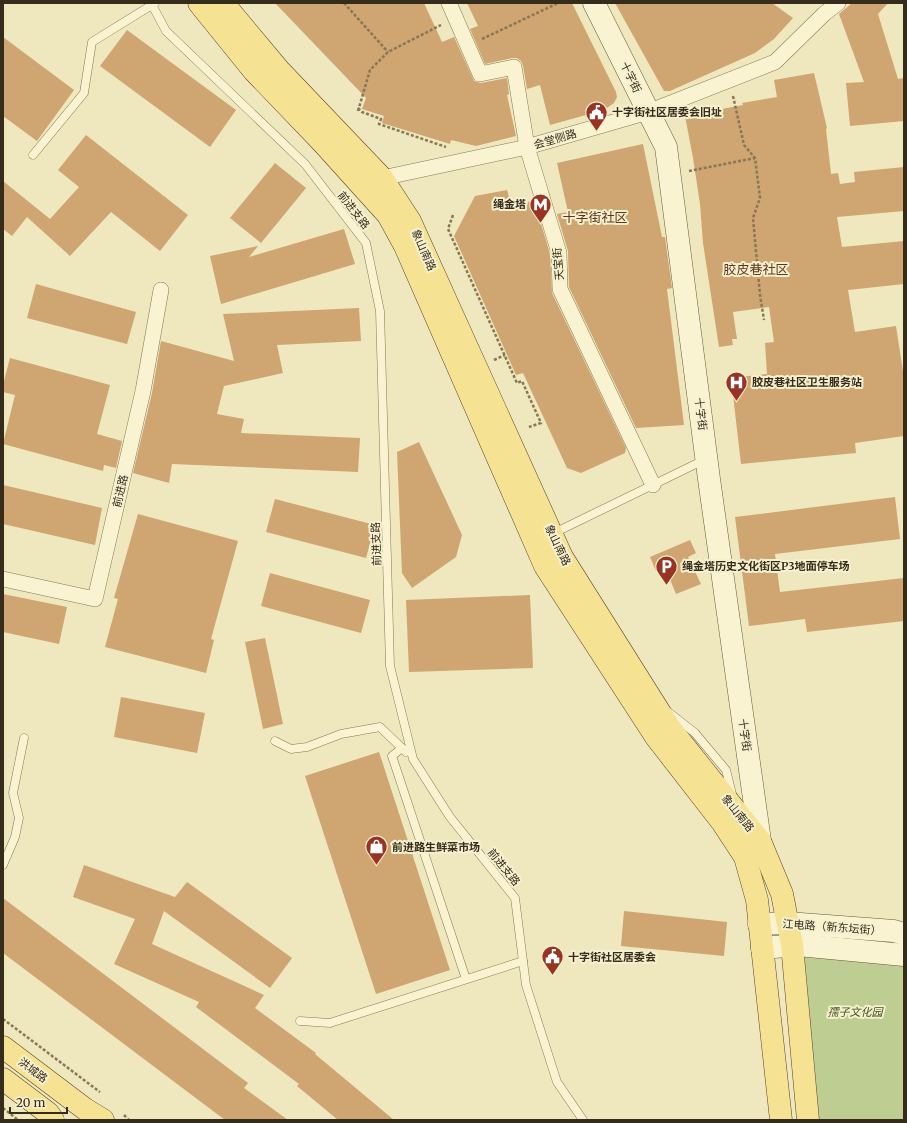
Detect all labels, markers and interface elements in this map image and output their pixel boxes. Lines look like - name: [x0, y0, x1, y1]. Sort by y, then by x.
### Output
- street label: 十字街: [617, 59, 645, 95]
- public building icon: 十字街社区居委会旧址: [583, 99, 609, 132]
- place label: 十字街社区居委会旧址: [612, 105, 722, 119]
- street label: 会堂侧路: [532, 126, 578, 152]
- street label: 前进支路: [335, 188, 373, 232]
- metro station icon: 绳金塔: [528, 191, 554, 224]
- place label: 绳金塔: [493, 197, 526, 211]
- district label: 十字街社区: [562, 209, 628, 226]
- street label: 象山南路: [409, 227, 439, 273]
- street label: 天宝街: [550, 247, 566, 281]
- district label: 胶皮巷社区: [723, 261, 789, 278]
- hospital icon: 胶皮巷社区卫生服务站: [723, 369, 749, 402]
- place label: 胶皮巷社区卫生服务站: [752, 375, 862, 389]
- street label: 十字街: [692, 397, 710, 431]
- street label: 前进路: [109, 473, 131, 509]
- street label: 前进支路: [368, 522, 384, 566]
- street label: 象山南路: [542, 522, 574, 568]
- parking icon: 绳金塔历史文化街区P3地面停车场: [653, 553, 679, 586]
- place label: 绳金塔历史文化街区P3地面停车场: [682, 559, 850, 573]
- street label: 十字街: [736, 718, 754, 752]
- street label: 象山南路: [719, 791, 757, 835]
- shop icon: 前进路生鲜菜市场: [363, 834, 389, 867]
- place label: 前进路生鲜菜市场: [392, 840, 480, 854]
- street label: 前进支路: [485, 845, 523, 889]
- street label: 江电路（新东坛街）: [782, 917, 882, 937]
- public building icon: 十字街社区居委会: [539, 944, 565, 977]
- place label: 十字街社区居委会: [568, 950, 656, 964]
- park label: 孺子文化园: [828, 1005, 884, 1019]
- street label: 洪城路: [16, 1054, 50, 1086]
- scale bar: [10, 1089, 67, 1115]
- text: 20 m: [16, 1095, 45, 1110]

